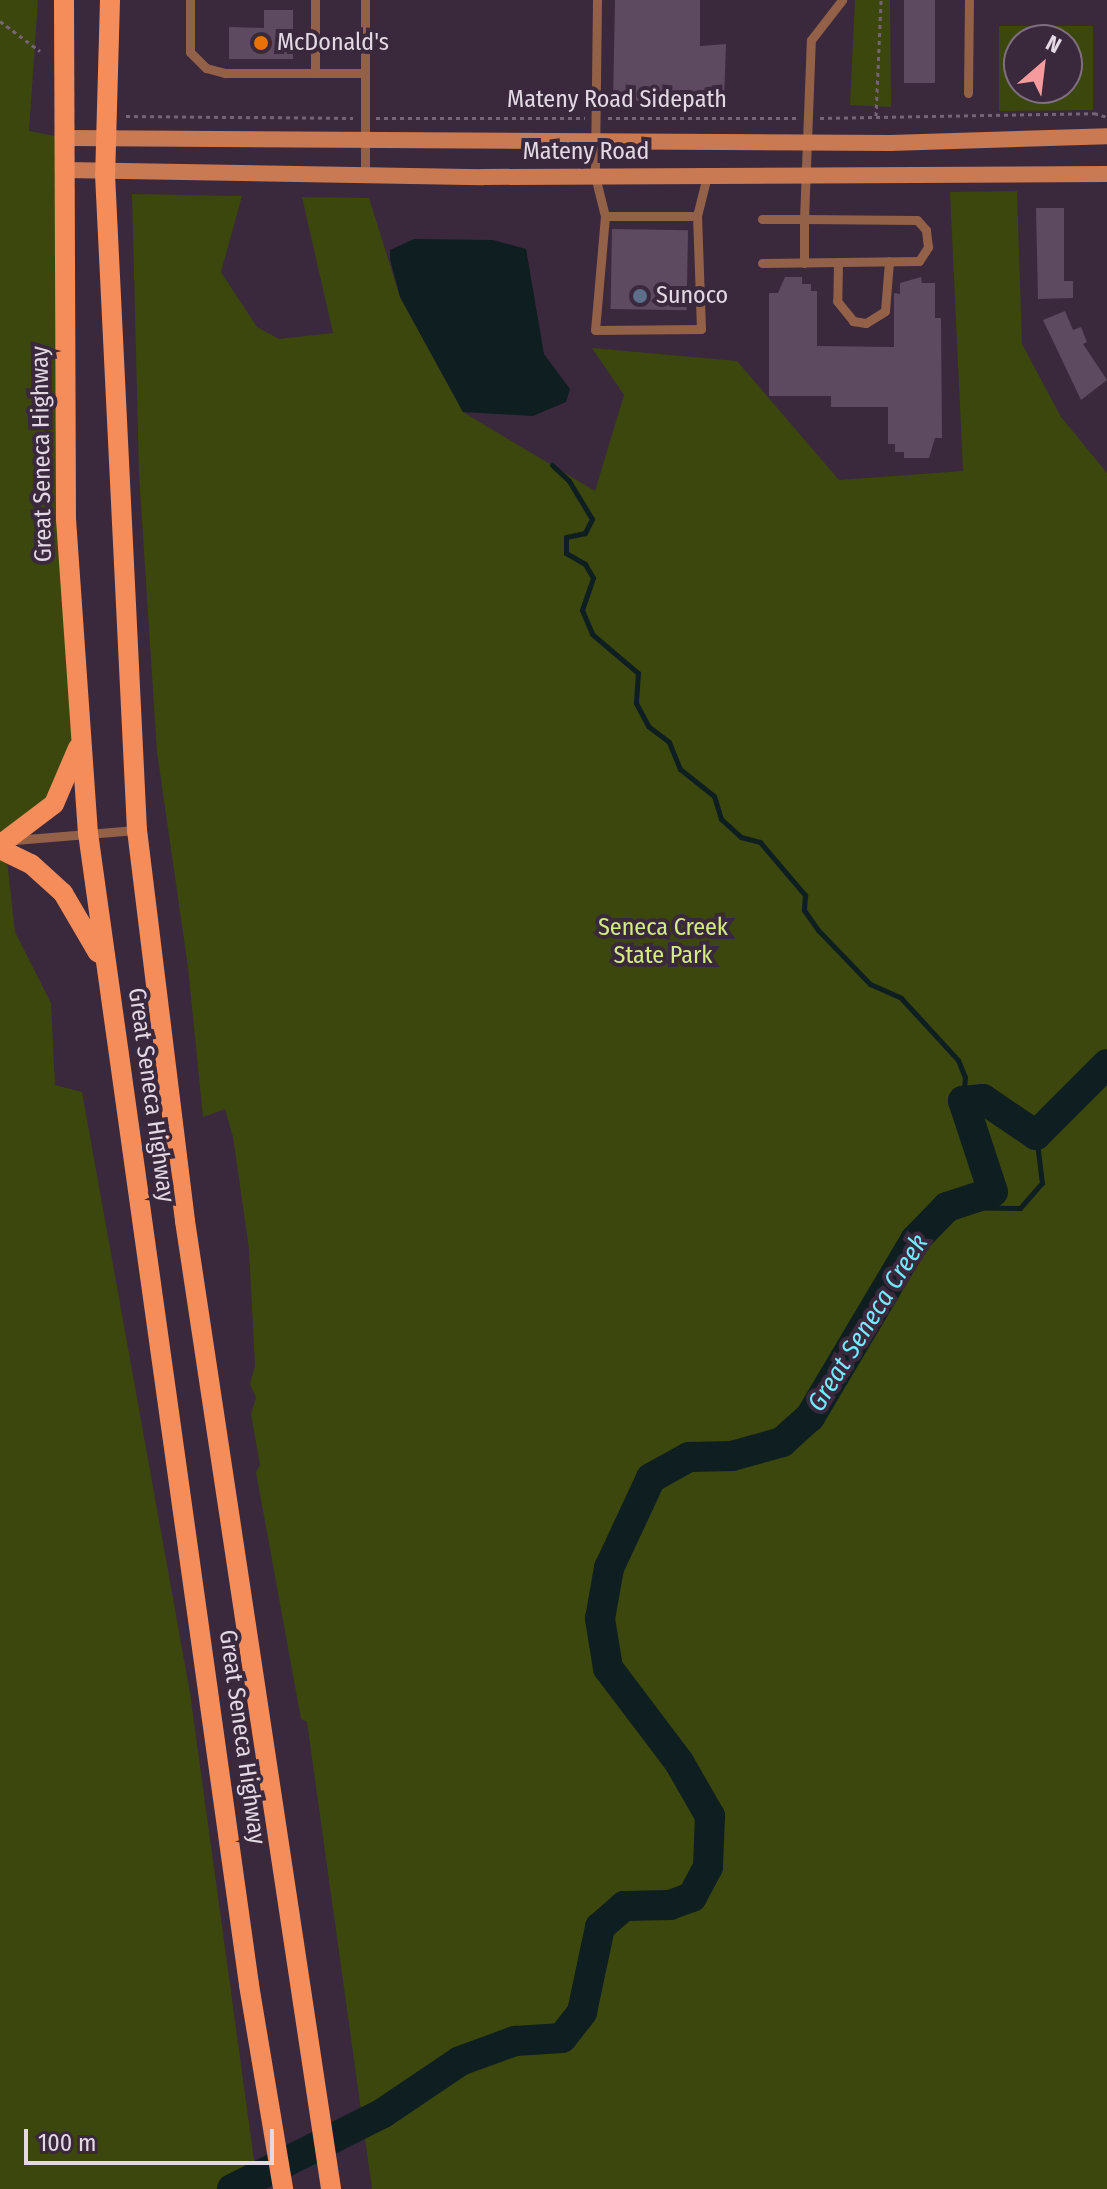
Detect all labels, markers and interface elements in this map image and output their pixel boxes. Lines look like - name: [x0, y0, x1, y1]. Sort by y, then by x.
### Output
- north arrow: [1003, 24, 1083, 104]
- place label: McDonald's: [277, 29, 389, 57]
- text: N: [1041, 29, 1066, 59]
- marker: McDonald's: [252, 34, 270, 52]
- street label: Mateny Road Sidepath: [507, 86, 727, 114]
- street label: Mateny Road: [523, 138, 649, 166]
- place label: Sunoco: [656, 282, 728, 310]
- marker: Sunoco: [631, 287, 649, 305]
- street label: Great Seneca Highway: [26, 346, 58, 562]
- park label: Seneca Creek State Park: [598, 914, 728, 970]
- street label: Great Seneca Highway: [122, 986, 180, 1204]
- water label: Great Seneca Creek: [801, 1229, 935, 1417]
- street label: Great Seneca Highway: [213, 1628, 271, 1846]
- scale bar: [28, 2113, 278, 2163]
- text: 100 m: [38, 2129, 96, 2157]

